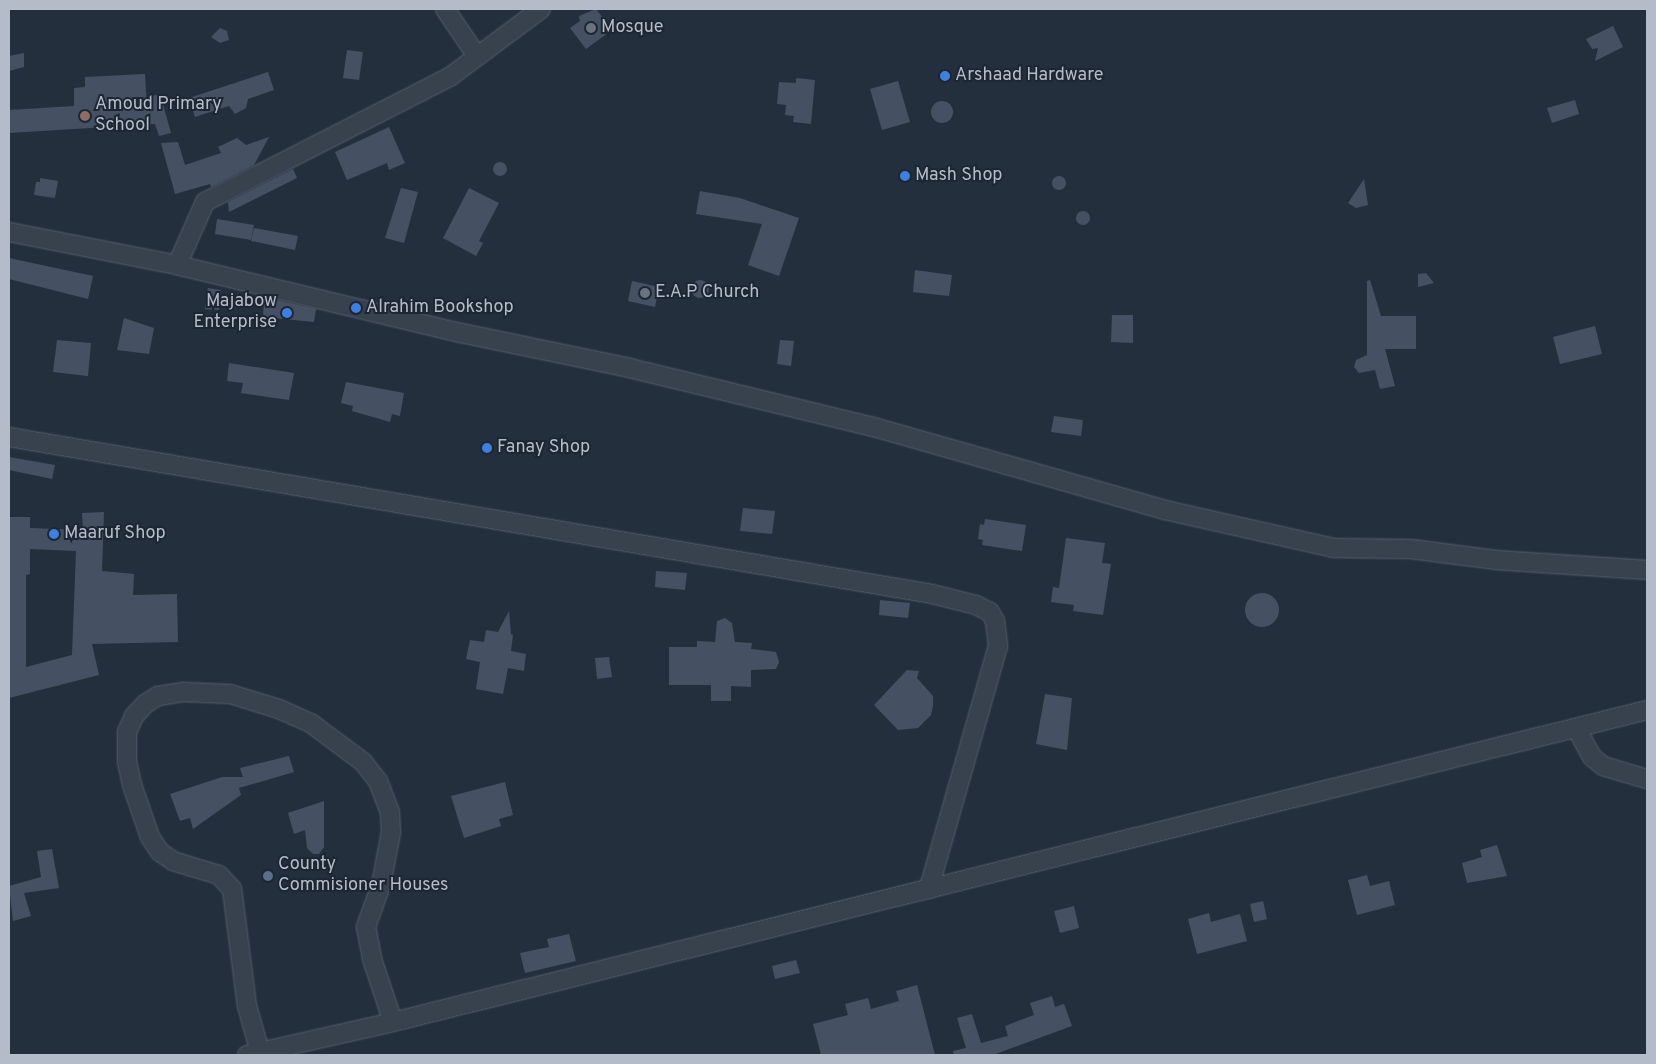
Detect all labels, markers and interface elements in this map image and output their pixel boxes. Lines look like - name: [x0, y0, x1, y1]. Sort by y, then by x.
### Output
- place label: Mosque: [601, 17, 663, 39]
- marker: Mosque: [585, 22, 597, 34]
- place label: Arshaad Hardware: [955, 65, 1103, 87]
- marker: Arshaad Hardware: [939, 70, 951, 82]
- place label: Amoud Primary School: [95, 95, 222, 138]
- marker: Amoud Primary School: [79, 110, 91, 122]
- place label: Mash Shop: [915, 165, 1003, 187]
- marker: Mash Shop: [899, 170, 911, 182]
- place label: E.A.P Church: [655, 282, 759, 304]
- marker: E.A.P Church: [639, 287, 651, 299]
- place label: Majabow Enterprise: [194, 292, 277, 334]
- place label: Alrahim Bookshop: [366, 297, 514, 319]
- marker: Alrahim Bookshop: [350, 302, 362, 314]
- marker: Majabow Enterprise: [281, 307, 293, 319]
- place label: Fanay Shop: [497, 437, 590, 459]
- marker: Fanay Shop: [481, 442, 493, 454]
- place label: Maaruf Shop: [64, 523, 166, 545]
- marker: Maaruf Shop: [48, 528, 60, 540]
- place label: County Commisioner Houses: [278, 855, 448, 898]
- marker: County Commisioner Houses: [262, 870, 274, 882]

